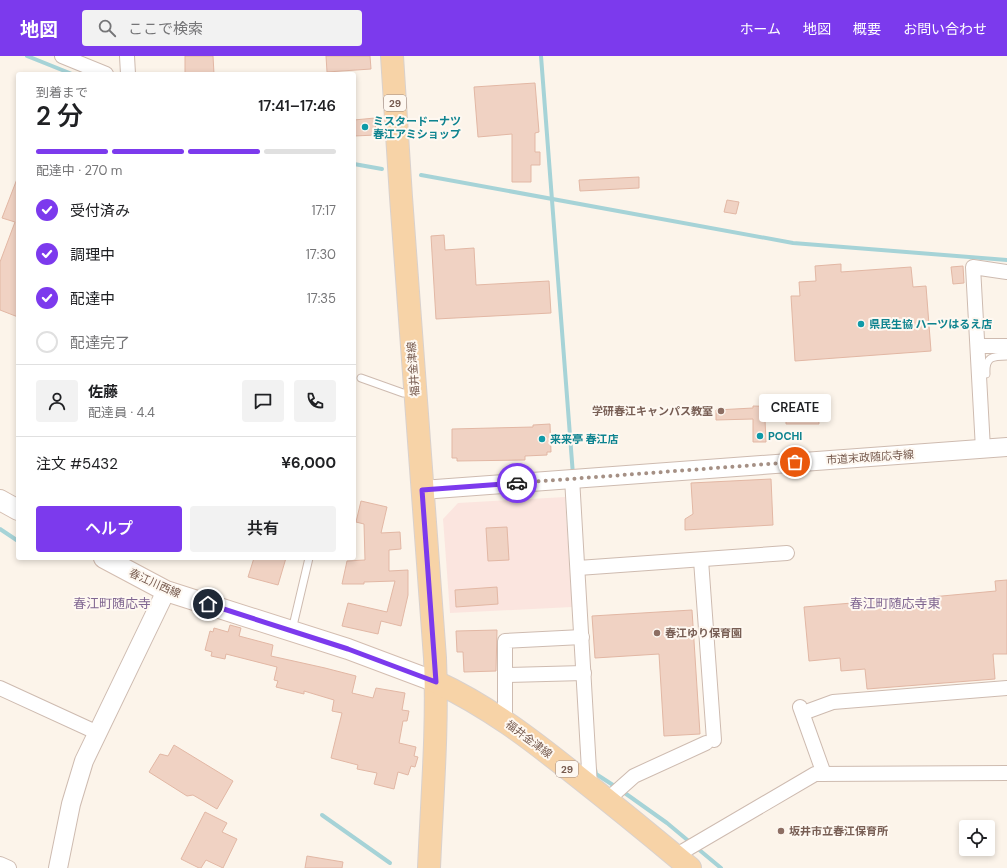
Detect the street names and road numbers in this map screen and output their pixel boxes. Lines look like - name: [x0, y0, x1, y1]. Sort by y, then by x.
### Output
- road number: 29: [384, 95, 406, 111]
- street label: 福井金津線: [404, 341, 422, 397]
- street label: 市道末政随応寺線: [826, 447, 914, 467]
- street label: 春江川西線: [127, 565, 183, 601]
- street label: 福井金津線: [503, 717, 555, 761]
- road number: 29: [556, 761, 578, 777]

